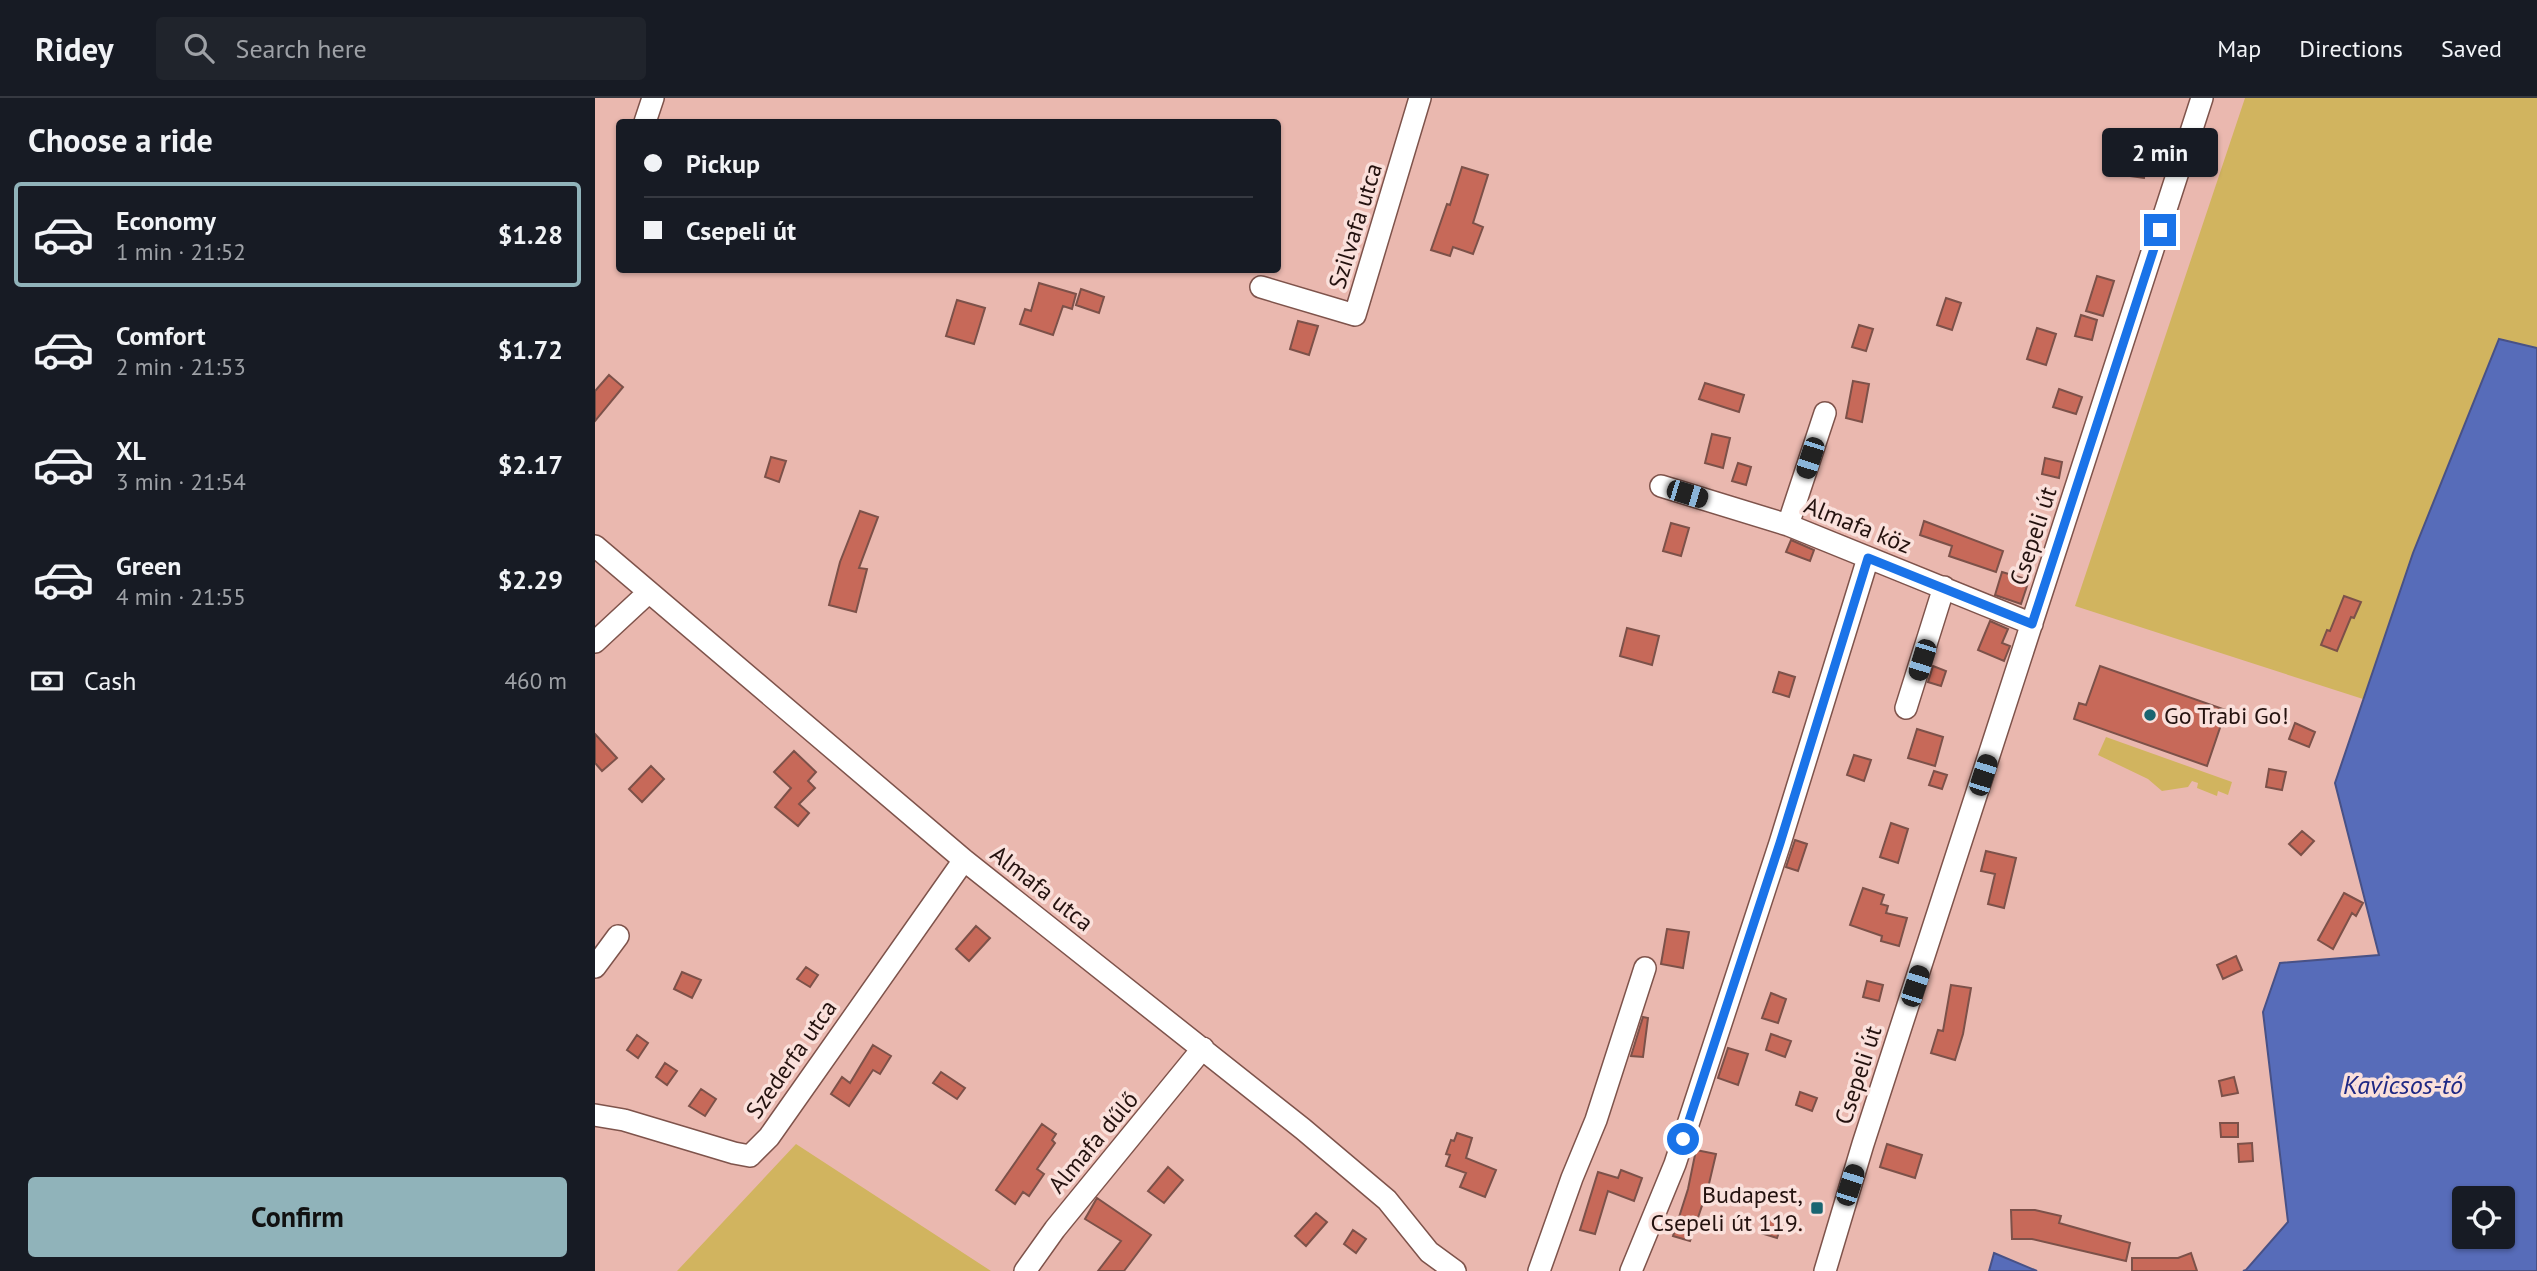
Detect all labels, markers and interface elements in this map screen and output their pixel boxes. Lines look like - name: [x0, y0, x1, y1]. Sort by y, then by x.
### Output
- search box: [156, 17, 646, 80]
- text: Ridey: [35, 27, 114, 70]
- icon: search: [180, 29, 218, 67]
- text: Search here: [236, 32, 367, 65]
- text: Map: [2217, 33, 2261, 64]
- text: Directions: [2299, 33, 2403, 64]
- text: Saved: [2441, 33, 2502, 64]
- text: Choose a ride: [28, 119, 213, 161]
- callout: 2 min: [2102, 129, 2218, 178]
- text: 2 min: [2132, 138, 2188, 167]
- text: Pickup: [686, 147, 760, 180]
- street label: Szilvafa utca: [1321, 159, 1389, 293]
- icon: car: [32, 203, 95, 266]
- text: Economy: [116, 204, 216, 237]
- text: Csepeli út: [686, 214, 796, 247]
- route end: [2144, 214, 2176, 246]
- text: $1.28: [498, 218, 563, 251]
- text: 1 min · 21:52: [116, 237, 246, 266]
- icon: car: [32, 318, 95, 381]
- text: Comfort: [116, 319, 206, 352]
- text: $1.72: [498, 333, 563, 366]
- text: 2 min · 21:53: [116, 352, 246, 381]
- icon: car: [32, 433, 95, 496]
- text: XL: [116, 434, 146, 467]
- car: [1794, 435, 1827, 481]
- text: $2.17: [498, 448, 563, 481]
- text: 3 min · 21:54: [116, 467, 246, 496]
- car: [1664, 478, 1711, 510]
- street label: Csepeli út: [2003, 483, 2063, 589]
- street label: Almafa köz: [1800, 489, 1916, 561]
- icon: car: [32, 548, 95, 611]
- text: Green: [116, 549, 181, 582]
- text: $2.29: [498, 563, 563, 596]
- text: 4 min · 21:55: [116, 582, 246, 611]
- car: [1906, 637, 1939, 683]
- icon: cash: [28, 662, 66, 700]
- text: Cash: [84, 664, 136, 697]
- text: 460 m: [505, 666, 567, 695]
- place label: Go Trabi Go!: [2164, 700, 2289, 731]
- marker: Go Trabi Go!: [2142, 707, 2158, 723]
- car: [1967, 752, 2000, 798]
- street label: Almafa utca: [984, 838, 1100, 938]
- car: [1899, 963, 1932, 1009]
- street label: Szederfa utca: [739, 994, 843, 1124]
- street label: Csepeli út: [1828, 1022, 1888, 1128]
- water label: Kavicsos-tó: [2343, 1068, 2463, 1101]
- street label: Almafa dűlő: [1041, 1084, 1145, 1200]
- route start: [1667, 1123, 1699, 1155]
- car: [1834, 1162, 1867, 1208]
- button: Confirm: [28, 1177, 567, 1257]
- place label: Budapest, Csepeli út 119.: [1651, 1179, 1803, 1238]
- map controls: [2452, 1186, 2515, 1249]
- button: locate: [2452, 1186, 2515, 1249]
- marker: Budapest, Csepeli út 119.: [1809, 1200, 1825, 1216]

